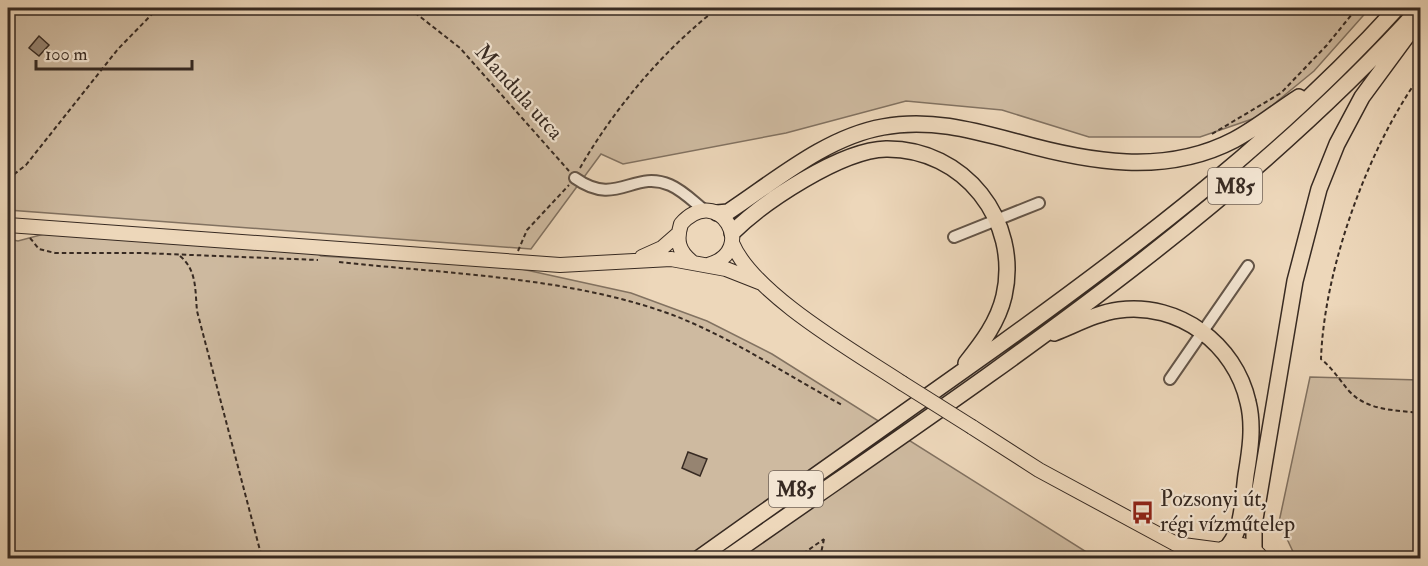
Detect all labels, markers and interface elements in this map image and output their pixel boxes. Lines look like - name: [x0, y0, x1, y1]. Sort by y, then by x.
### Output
- scale bar: [36, 33, 192, 71]
- street label: Mandula utca: [469, 38, 570, 146]
- text: 100 m: [45, 43, 88, 66]
- road number: M85: [1208, 168, 1262, 204]
- road number: M85: [769, 471, 823, 507]
- place label: Pozsonyi út, régi vízműtelep: [1160, 485, 1295, 539]
- bus stop icon: Pozsonyi út, régi vízműtelep: [1129, 499, 1155, 525]

